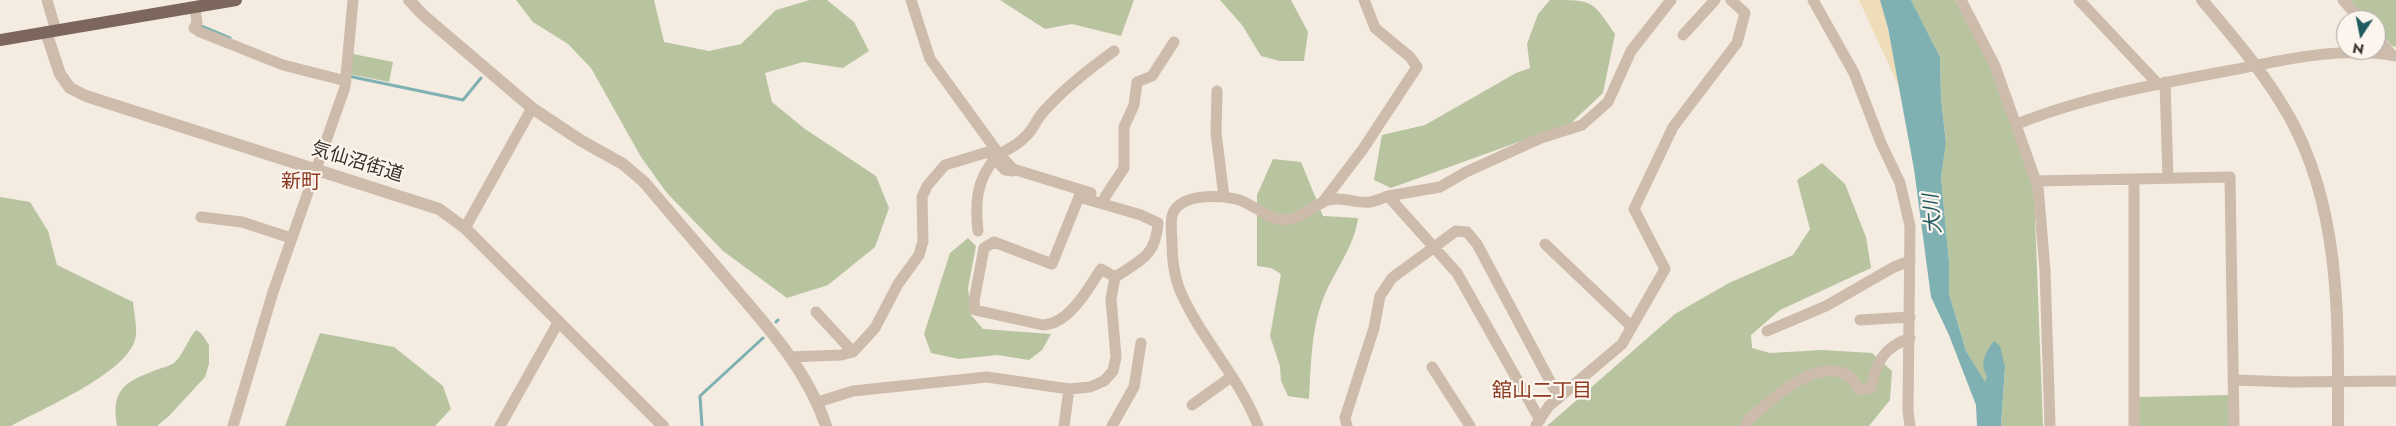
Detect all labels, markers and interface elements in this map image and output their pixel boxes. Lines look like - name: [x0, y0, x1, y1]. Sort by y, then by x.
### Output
- north arrow: [2336, 10, 2386, 60]
- text: N: [2351, 38, 2366, 60]
- street label: 気仙沼街道: [308, 138, 406, 188]
- district label: 新町: [281, 171, 321, 195]
- water label: 大川: [1920, 193, 1948, 235]
- district label: 舘山二丁目: [1492, 380, 1592, 404]

